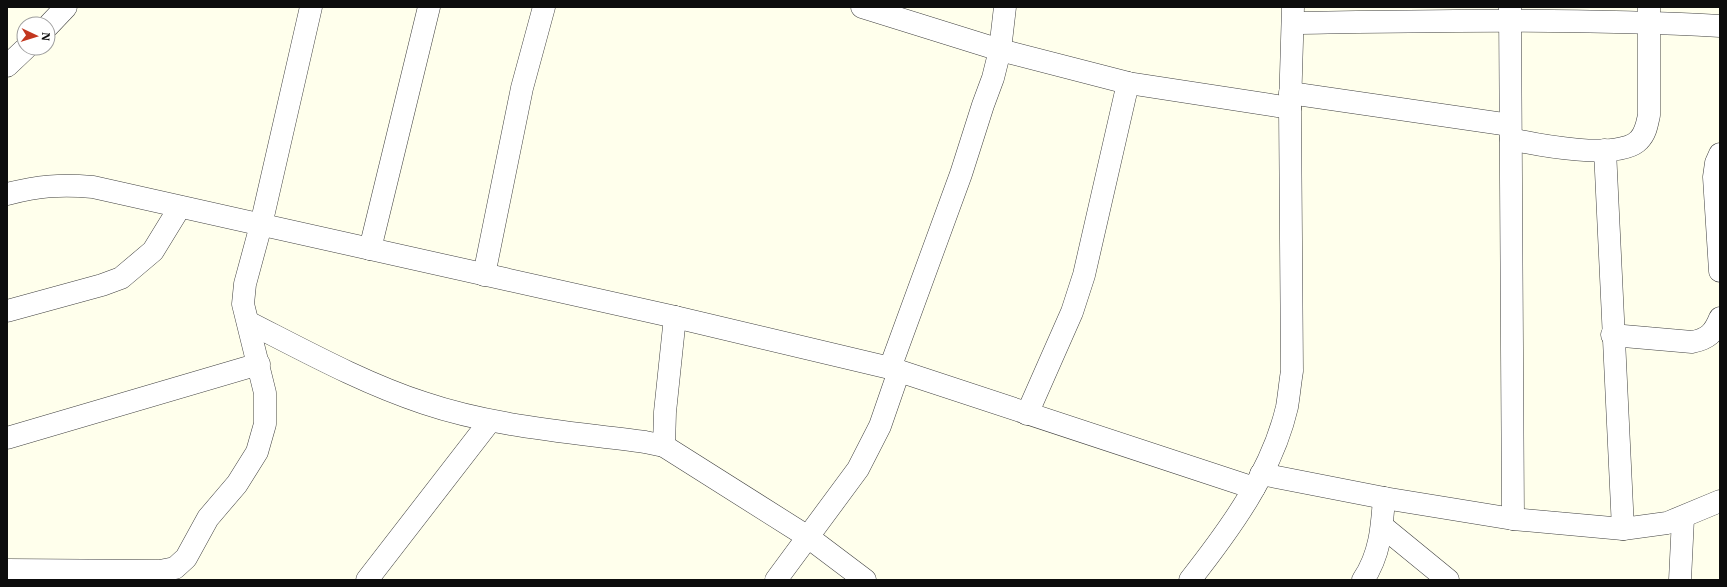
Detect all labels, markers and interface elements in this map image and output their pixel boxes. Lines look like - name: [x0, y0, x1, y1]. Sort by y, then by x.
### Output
- north arrow: [16, 16, 56, 56]
- text: N: [39, 32, 53, 42]

